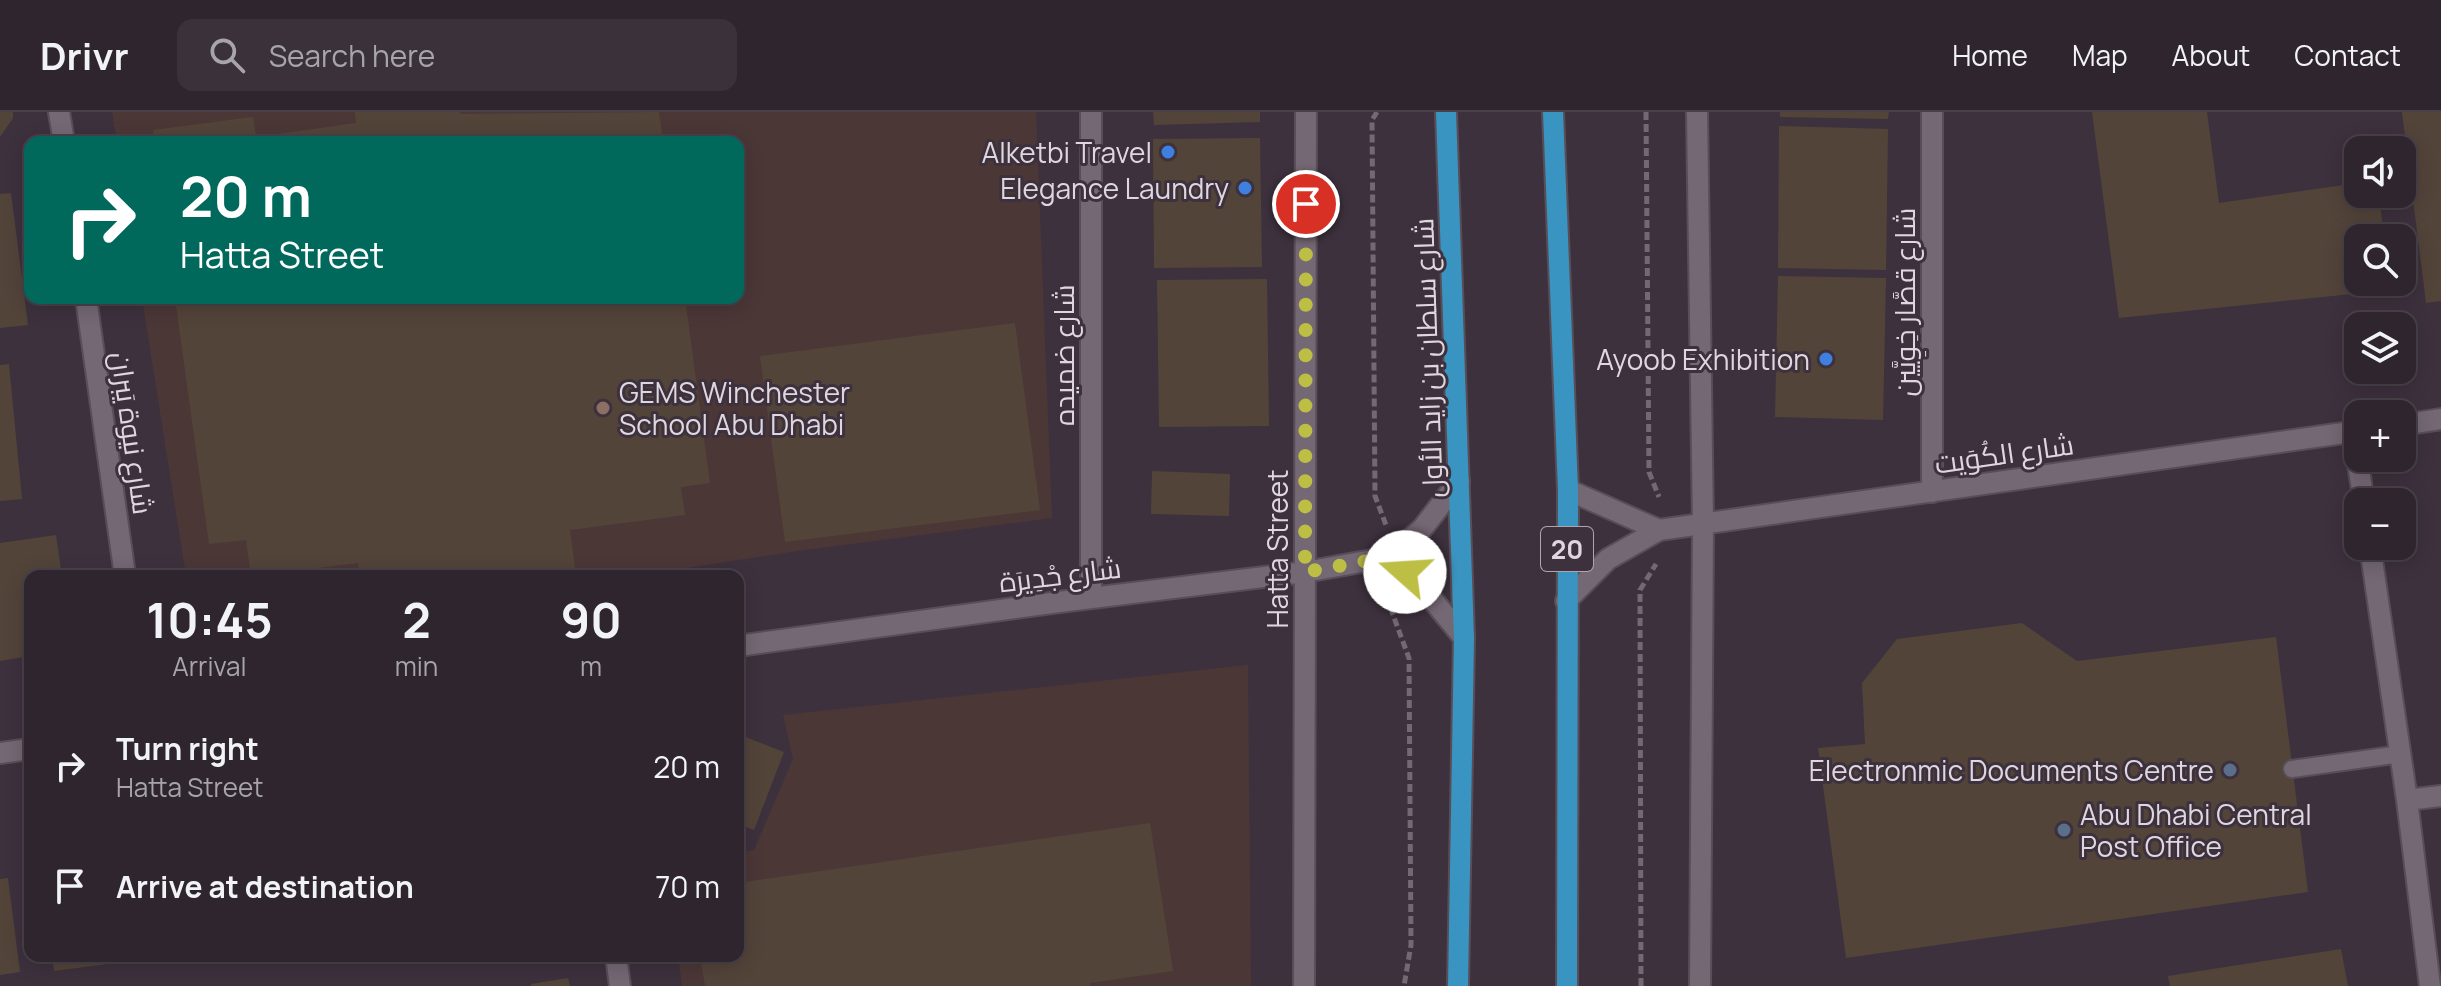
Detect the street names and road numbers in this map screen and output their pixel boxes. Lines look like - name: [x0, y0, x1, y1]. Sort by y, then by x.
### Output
- street label: شارع قصَّار خِوِيَّين: [1885, 208, 1927, 396]
- street label: شارع سلطان بن زايد الأول: [1403, 217, 1452, 499]
- street label: شارع ضميده: [1044, 284, 1083, 426]
- street label: شارع نيوة يَبران: [102, 349, 163, 517]
- street label: شارع الكُوَيت: [1932, 424, 2076, 483]
- street label: Hatta Street: [1258, 470, 1296, 628]
- road number: 20: [1541, 527, 1593, 571]
- street label: شارع جْدِيرَة: [997, 548, 1123, 601]

